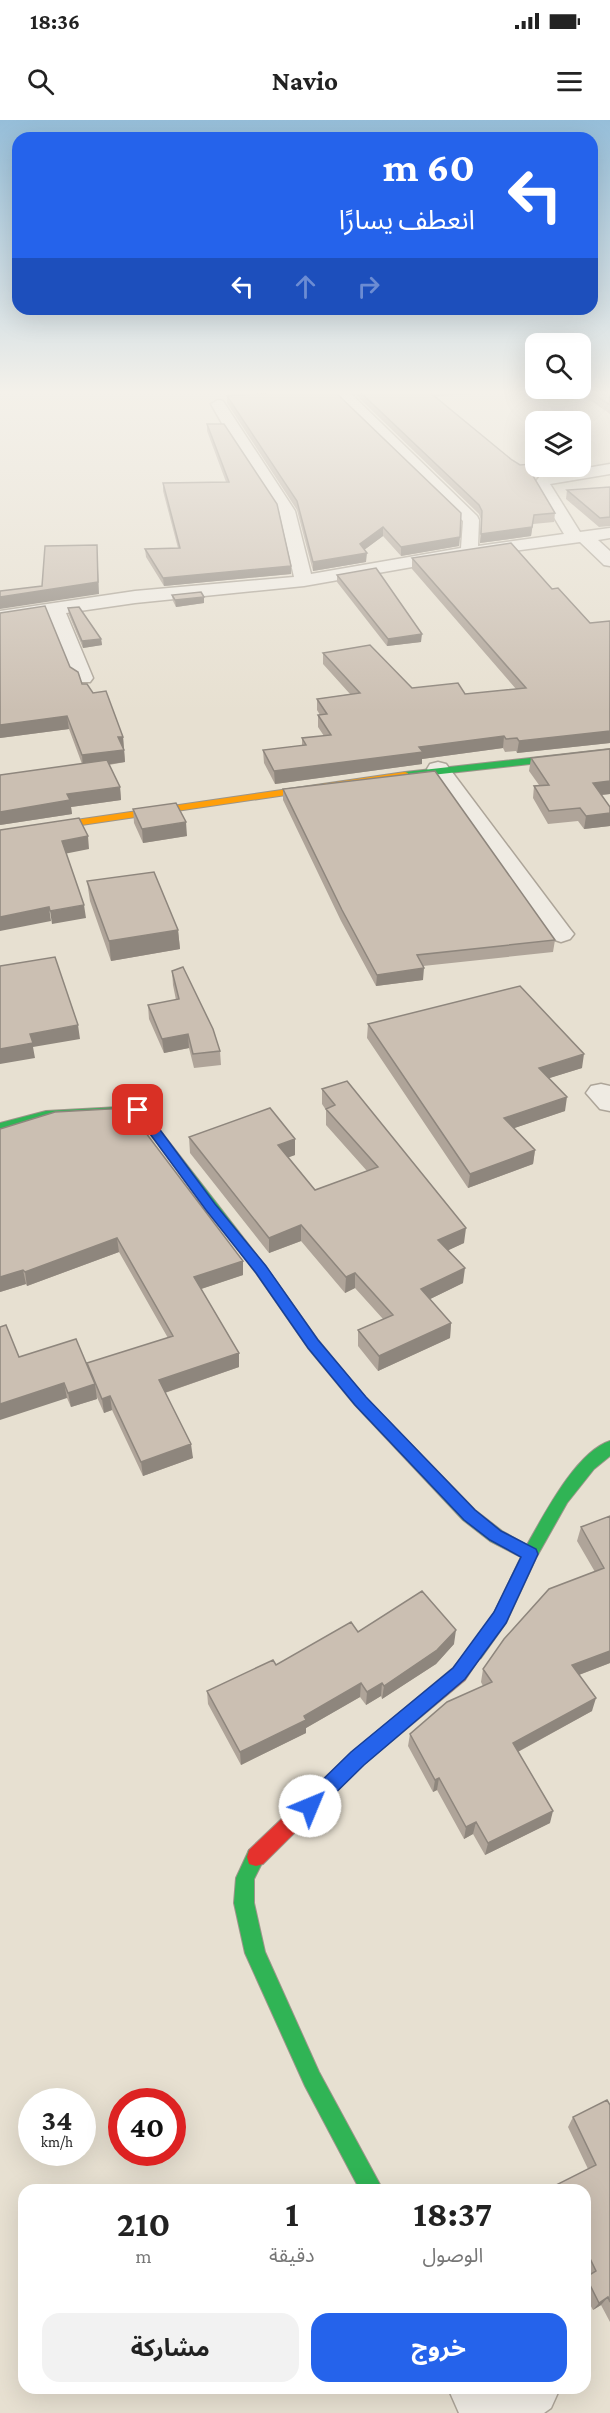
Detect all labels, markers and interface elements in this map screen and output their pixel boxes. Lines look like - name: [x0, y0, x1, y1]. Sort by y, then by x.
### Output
- text: 18:36: [30, 9, 80, 34]
- icon: search: [24, 65, 57, 98]
- icon: menu: [553, 65, 586, 98]
- text: Navio: [272, 66, 338, 96]
- text: 60 m: [383, 143, 475, 190]
- icon: left: [496, 156, 574, 234]
- text: انعطف يسارًا: [339, 205, 475, 235]
- icon: left: [226, 270, 259, 303]
- icon: ahead: [289, 270, 322, 303]
- icon: right: [352, 270, 385, 303]
- map controls: [525, 333, 591, 477]
- button: search: [525, 333, 591, 399]
- button: layers: [525, 411, 591, 477]
- pin: [112, 1084, 163, 1135]
- icon: arrive: [121, 1093, 154, 1126]
- position arrow: [278, 1774, 342, 1838]
- speed limit sign: 40: [108, 2088, 186, 2166]
- text: 34: [42, 2103, 72, 2136]
- text: km/h: [41, 2134, 73, 2150]
- text: 1: [285, 2194, 299, 2234]
- text: 18:37: [413, 2194, 492, 2234]
- text: 210: [117, 2204, 170, 2244]
- text: دقيقة: [269, 2244, 315, 2266]
- text: الوصول: [422, 2244, 483, 2266]
- text: m: [136, 2245, 152, 2267]
- button: مشاركة: [42, 2313, 299, 2382]
- button: خروج: [311, 2313, 567, 2382]

